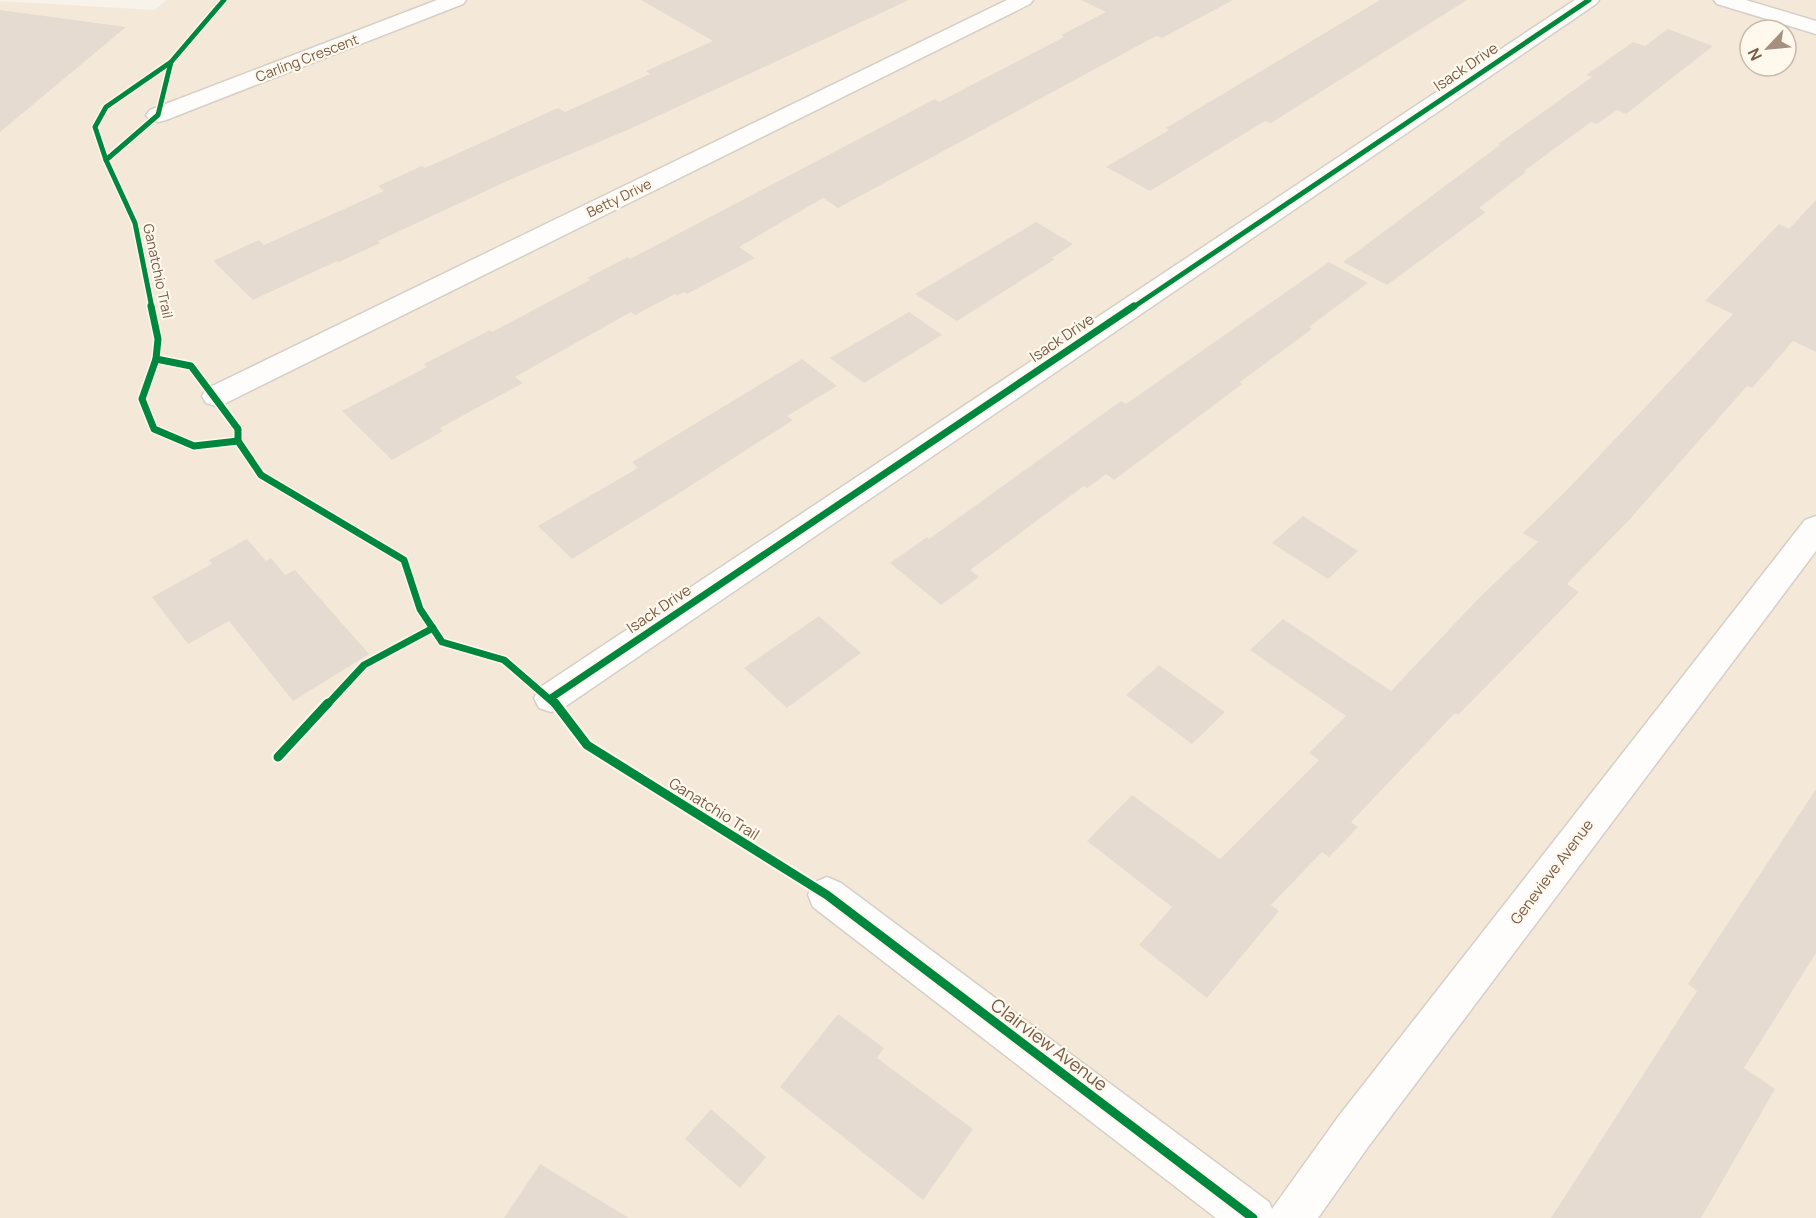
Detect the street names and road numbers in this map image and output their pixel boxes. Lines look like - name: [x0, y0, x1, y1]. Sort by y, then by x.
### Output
- street label: Carling Crescent: [253, 29, 361, 86]
- street label: Isack Drive: [1429, 37, 1502, 96]
- street label: Betty Drive: [583, 174, 654, 221]
- street label: Ganatchio Trail: [139, 222, 178, 320]
- street label: Isack Drive: [1025, 308, 1098, 367]
- street label: Isack Drive: [622, 579, 695, 638]
- street label: Ganatchio Trail: [665, 772, 764, 845]
- street label: Genevieve Avenue: [1505, 815, 1598, 929]
- street label: Clairview Avenue: [986, 992, 1113, 1096]

